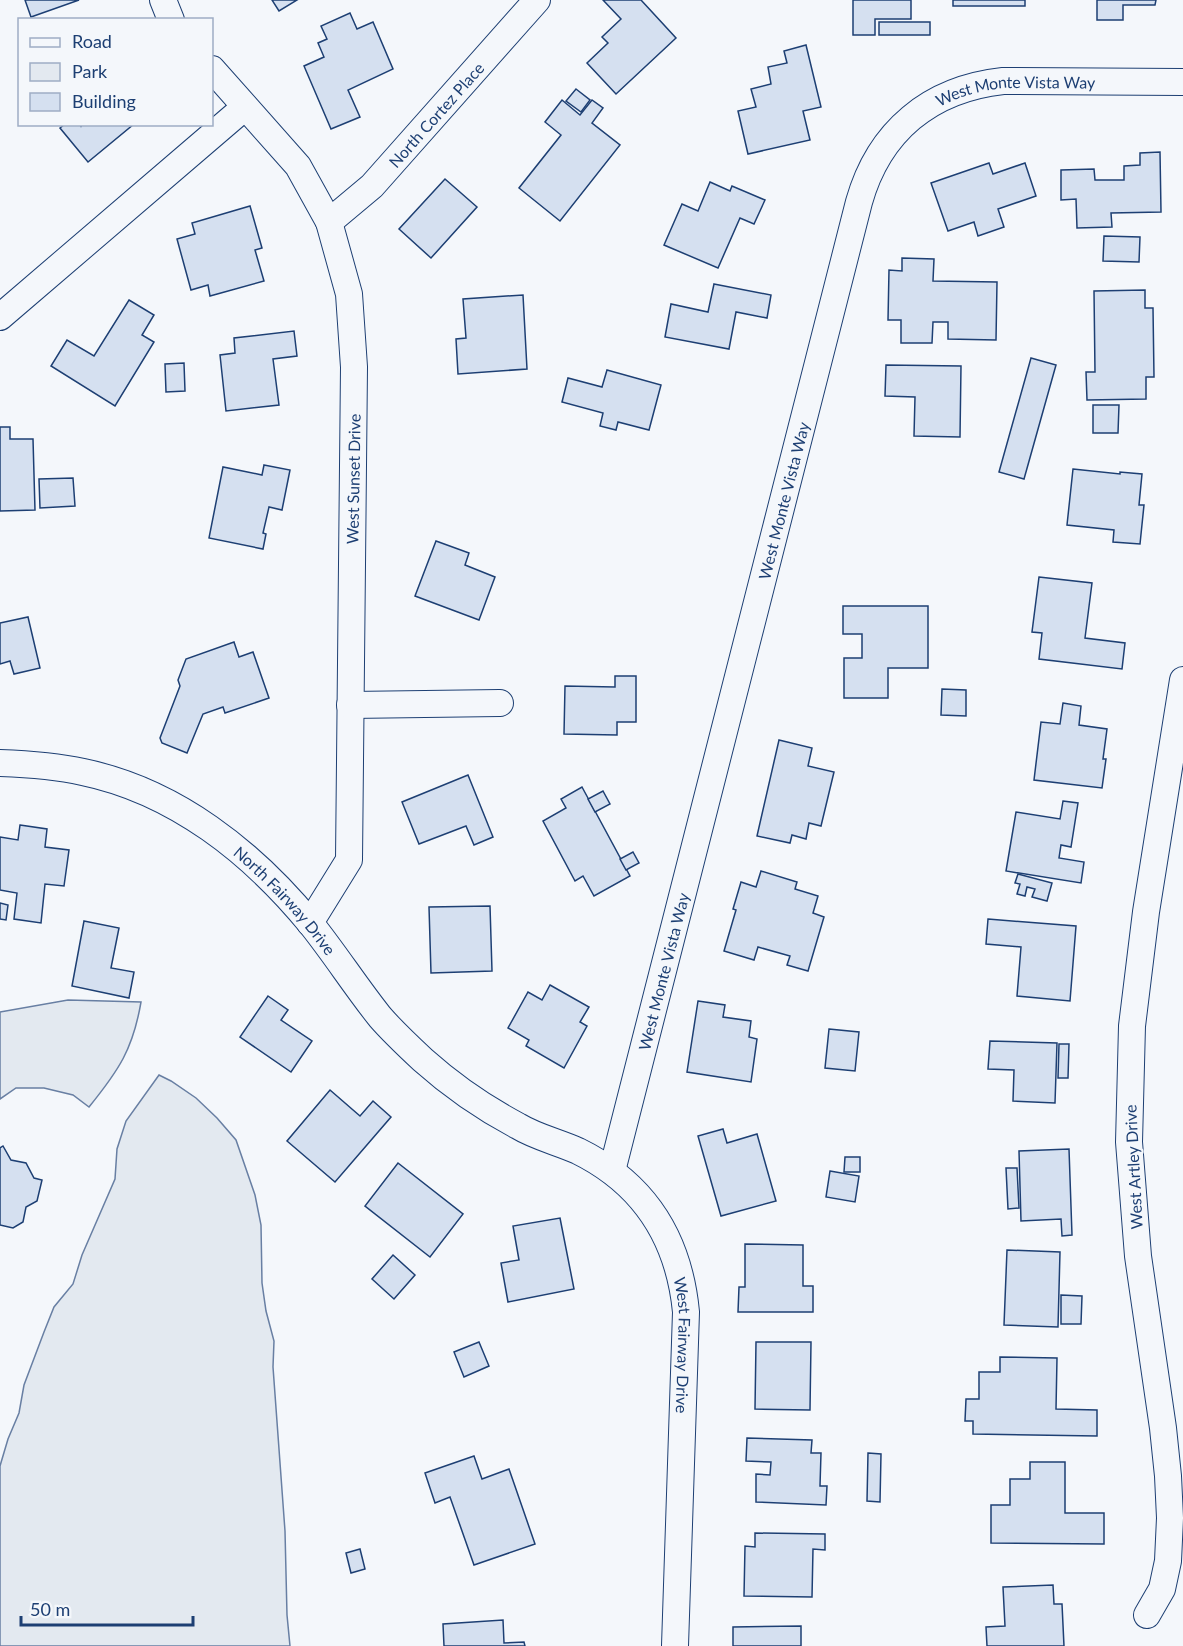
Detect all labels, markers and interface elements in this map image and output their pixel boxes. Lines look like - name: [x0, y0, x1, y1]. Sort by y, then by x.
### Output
- legend: [18, 18, 213, 126]
- text: Road: [72, 30, 112, 52]
- street label: North Cortez Place: [384, 58, 487, 171]
- text: Park: [72, 60, 108, 82]
- street label: West Monte Vista Way: [932, 71, 1096, 109]
- text: Building: [72, 90, 136, 112]
- street label: West Sunset Drive: [342, 414, 364, 544]
- street label: West Monte Vista Way: [754, 419, 812, 581]
- street label: North Fairway Drive: [231, 842, 340, 958]
- street label: West Monte Vista Way: [634, 890, 692, 1052]
- street label: West Artley Drive: [1120, 1104, 1146, 1230]
- street label: West Fairway Drive: [671, 1275, 696, 1414]
- scale bar: [21, 1589, 194, 1627]
- text: 50 m: [30, 1598, 70, 1620]

